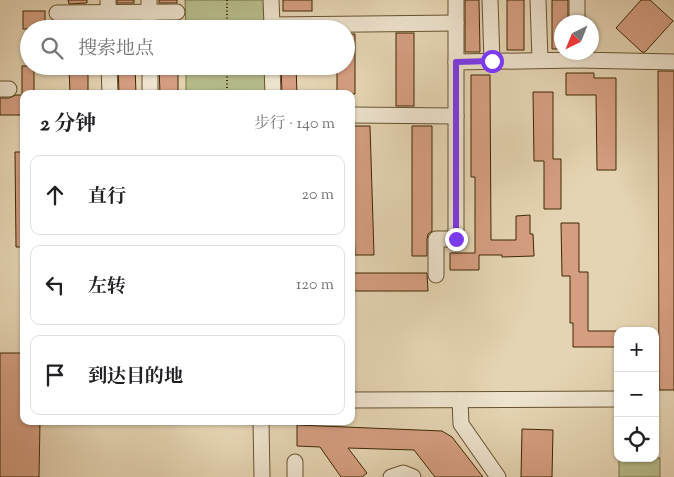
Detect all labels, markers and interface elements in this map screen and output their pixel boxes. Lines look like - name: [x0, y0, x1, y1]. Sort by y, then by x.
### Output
- north arrow: [554, 15, 599, 60]
- search box: [20, 20, 355, 75]
- icon: search: [38, 34, 66, 62]
- text: 搜索地点: [78, 36, 154, 63]
- route start: [481, 50, 504, 73]
- text: 2 分钟: [40, 110, 96, 140]
- text: 步行 · 140 m: [254, 113, 335, 136]
- icon: ahead: [41, 181, 69, 209]
- text: 直行: [88, 184, 126, 211]
- text: 20 m: [301, 184, 334, 207]
- route end: [445, 228, 468, 251]
- icon: left: [41, 271, 69, 299]
- text: 左转: [88, 274, 126, 301]
- text: 120 m: [296, 274, 334, 297]
- map controls: [614, 327, 659, 462]
- button: +: [614, 327, 659, 372]
- icon: arrive: [41, 361, 69, 389]
- text: 到达目的地: [88, 364, 183, 391]
- button: −: [614, 372, 659, 417]
- button: locate: [614, 417, 659, 462]

